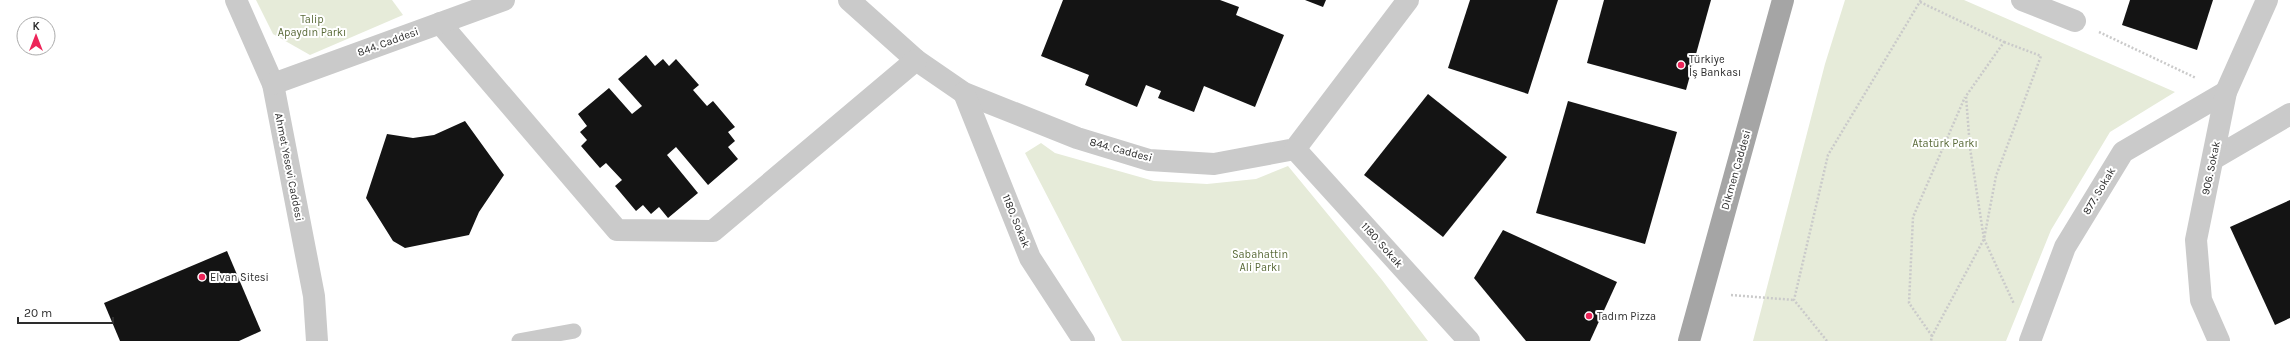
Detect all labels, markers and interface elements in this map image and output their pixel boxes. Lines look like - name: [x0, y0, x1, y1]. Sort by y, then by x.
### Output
- park label: Talip Apaydın Parkı: [278, 13, 346, 39]
- north arrow: [16, 16, 56, 56]
- text: K: [32, 20, 40, 33]
- street label: 844. Caddesi: [356, 25, 420, 59]
- place label: Türkiye İş Bankası: [1689, 53, 1741, 79]
- marker: Türkiye İş Bankası: [1676, 60, 1686, 70]
- street label: Ahmet Yesevi Caddesi: [272, 112, 306, 222]
- street label: Dikmen Caddesi: [1718, 129, 1754, 211]
- street label: 844. Caddesi: [1088, 135, 1154, 165]
- park label: Atatürk Parkı: [1912, 137, 1978, 150]
- street label: 906. Sokak: [2199, 140, 2223, 196]
- street label: 877. Sokak: [2080, 165, 2118, 217]
- street label: 1180. Sokak: [999, 192, 1033, 250]
- street label: 1180. Sokak: [1358, 220, 1406, 270]
- park label: Sabahattin Ali Parkı: [1232, 248, 1288, 274]
- place label: Elvan Sitesi: [210, 271, 269, 284]
- marker: Elvan Sitesi: [197, 272, 207, 282]
- scale bar: [18, 299, 113, 325]
- text: 20 m: [24, 306, 52, 320]
- place label: Tadım Pizza: [1597, 310, 1656, 323]
- marker: Tadım Pizza: [1584, 311, 1594, 321]

